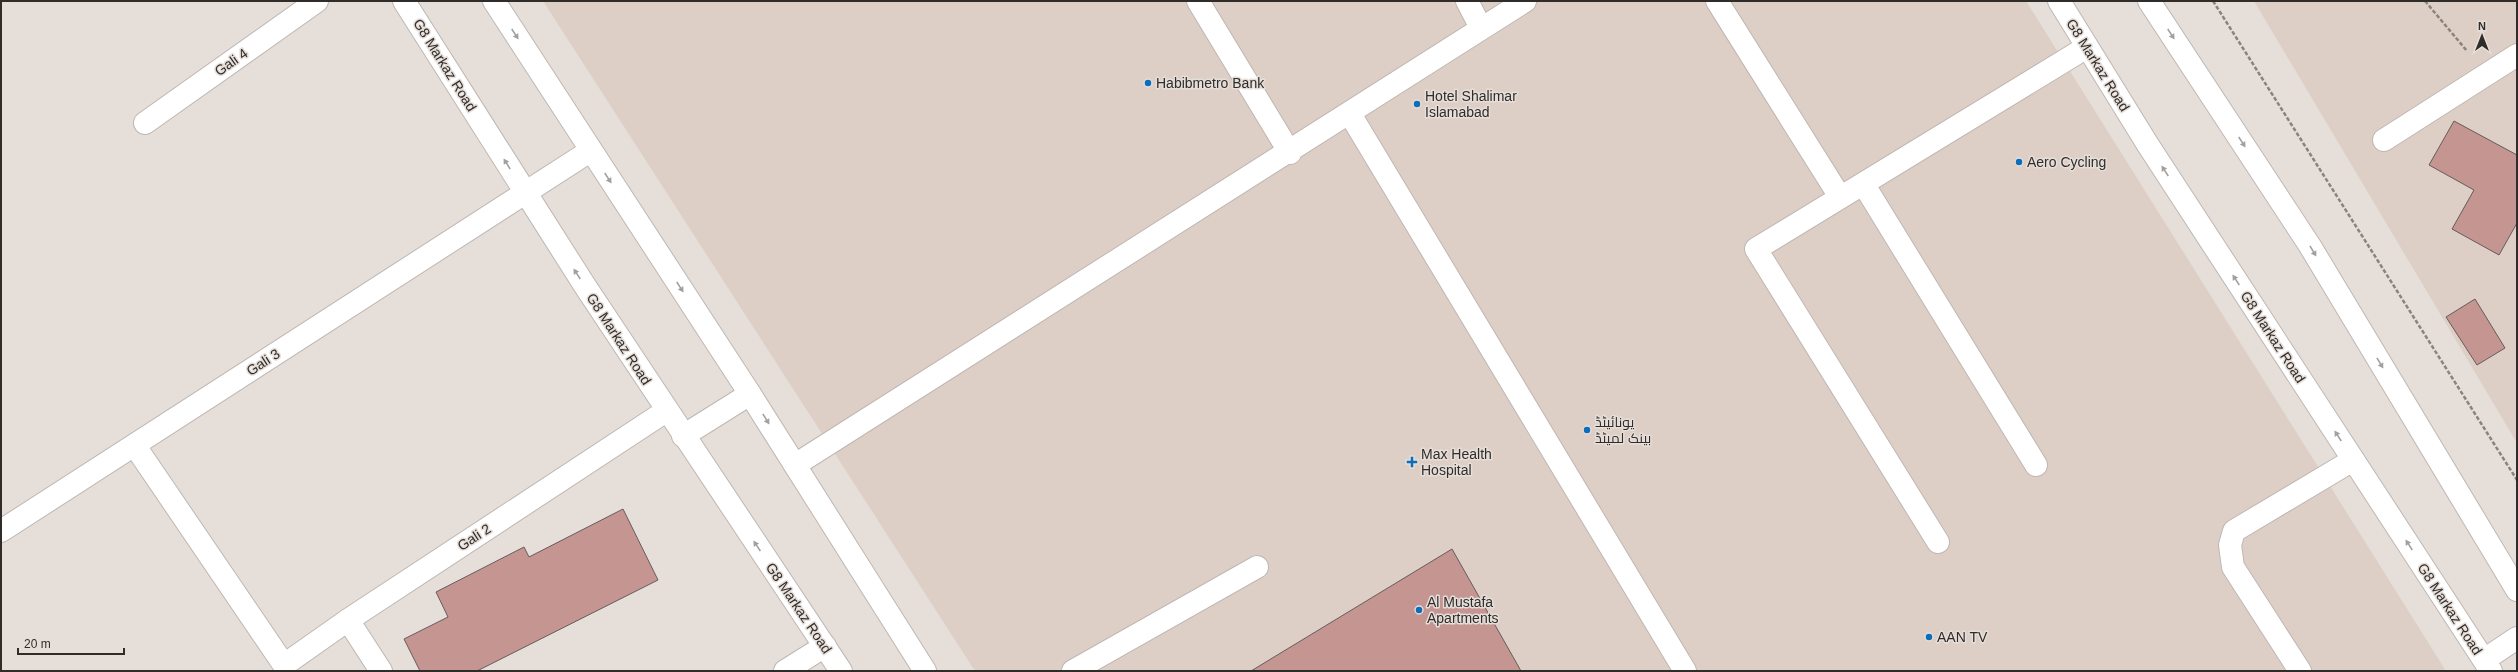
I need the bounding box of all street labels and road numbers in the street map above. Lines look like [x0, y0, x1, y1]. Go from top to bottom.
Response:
street label: G8 Markaz Road [410, 16, 480, 114]
street label: G8 Markaz Road [2063, 16, 2133, 114]
street label: Gali 4 [211, 45, 251, 79]
street label: G8 Markaz Road [2237, 288, 2309, 386]
street label: G8 Markaz Road [583, 290, 655, 388]
street label: Gali 3 [243, 345, 283, 379]
street label: Gali 2 [454, 520, 494, 554]
street label: G8 Markaz Road [763, 560, 835, 656]
street label: G8 Markaz Road [2414, 560, 2486, 658]

